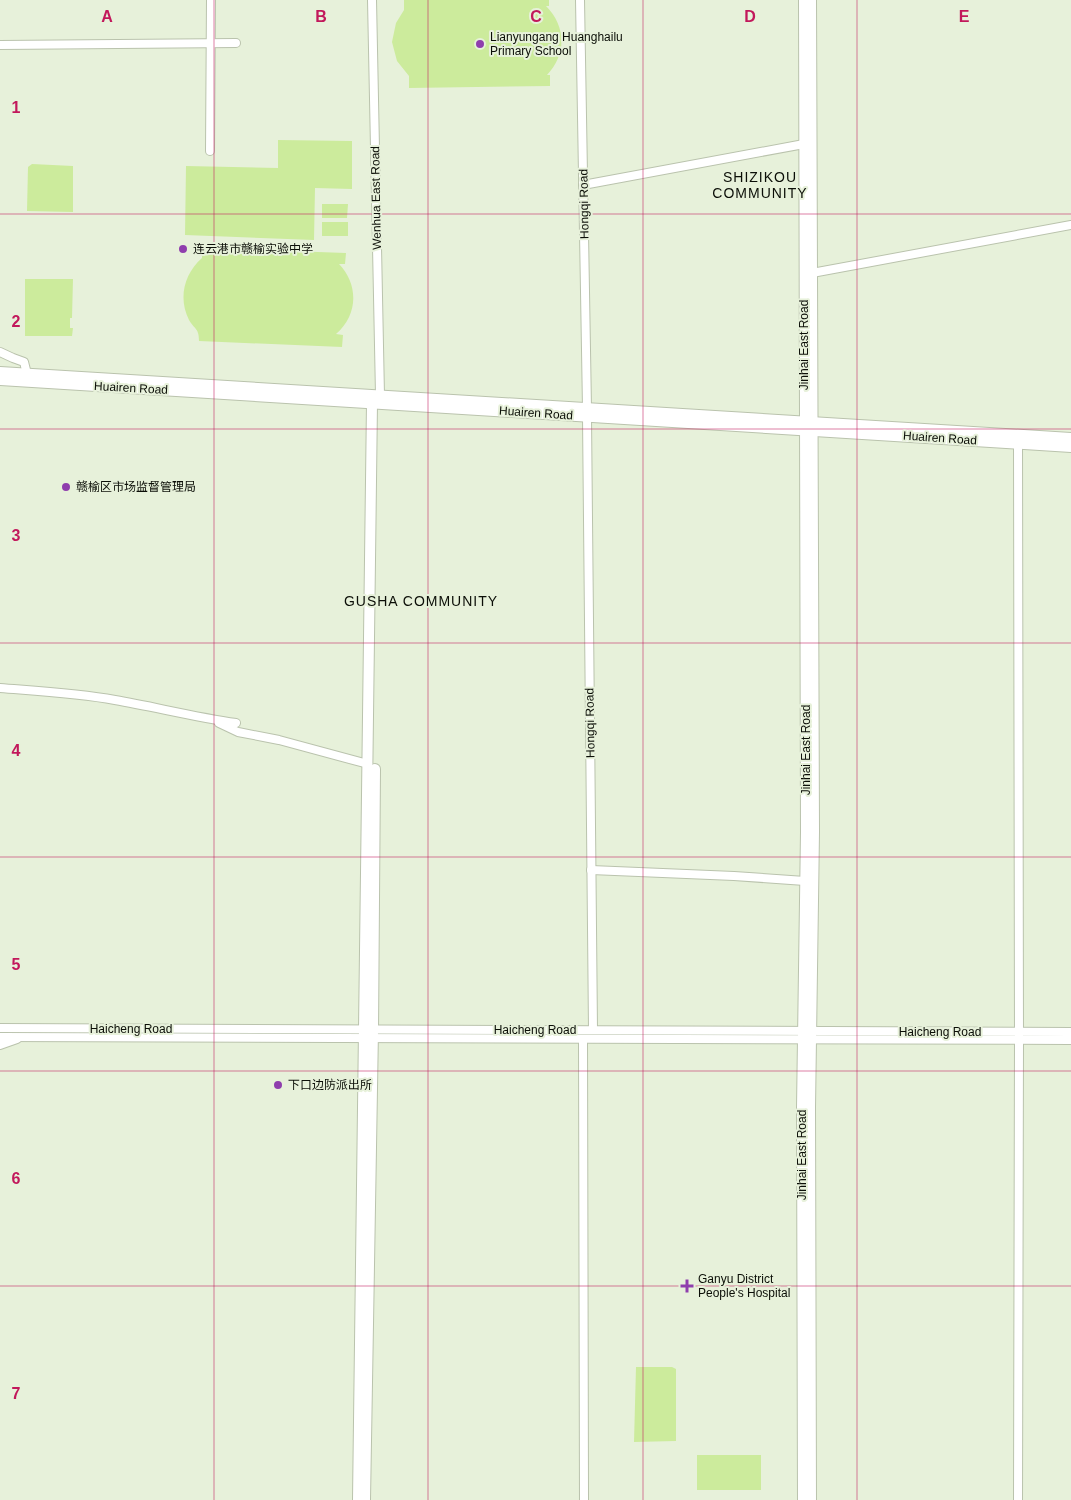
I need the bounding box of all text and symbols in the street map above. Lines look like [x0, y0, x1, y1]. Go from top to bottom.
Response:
text: A [101, 8, 113, 25]
text: B [315, 8, 327, 25]
text: C [530, 8, 542, 25]
text: D [744, 8, 756, 25]
text: E [959, 8, 970, 25]
place label: Lianyungang Huanghailu Primary School [490, 30, 623, 58]
marker: Lianyungang Huanghailu Primary School [474, 38, 486, 50]
text: 1 [12, 99, 21, 116]
street label: Wenhua East Road [368, 146, 384, 250]
street label: Hongqi Road [576, 169, 592, 239]
district label: SHIZIKOU COMMUNITY [712, 169, 808, 201]
place label: 连云港市赣榆实验中学 [193, 242, 313, 256]
marker: 连云港市赣榆实验中学 [177, 243, 189, 255]
street label: Jinhai East Road [797, 300, 811, 390]
text: 2 [12, 313, 21, 330]
street label: Huairen Road [94, 379, 168, 397]
street label: Huairen Road [499, 403, 573, 423]
street label: Huairen Road [903, 428, 977, 448]
place label: 赣榆区市场监督管理局 [76, 480, 196, 494]
marker: 赣榆区市场监督管理局 [60, 481, 72, 493]
text: 3 [12, 527, 21, 544]
district label: GUSHA COMMUNITY [344, 593, 498, 609]
street label: Hongqi Road [582, 688, 598, 758]
street label: Jinhai East Road [799, 705, 813, 795]
text: 4 [12, 742, 21, 759]
text: 5 [12, 956, 21, 973]
street label: Haicheng Road [90, 1022, 172, 1036]
street label: Haicheng Road [494, 1023, 576, 1037]
street label: Haicheng Road [899, 1025, 981, 1039]
place label: 下口边防派出所 [288, 1078, 372, 1092]
marker: 下口边防派出所 [272, 1079, 284, 1091]
street label: Jinhai East Road [795, 1110, 809, 1200]
text: 6 [12, 1170, 21, 1187]
place label: Ganyu District People's Hospital [698, 1272, 790, 1300]
marker: Ganyu District People's Hospital [680, 1279, 694, 1293]
text: 7 [12, 1385, 21, 1402]

